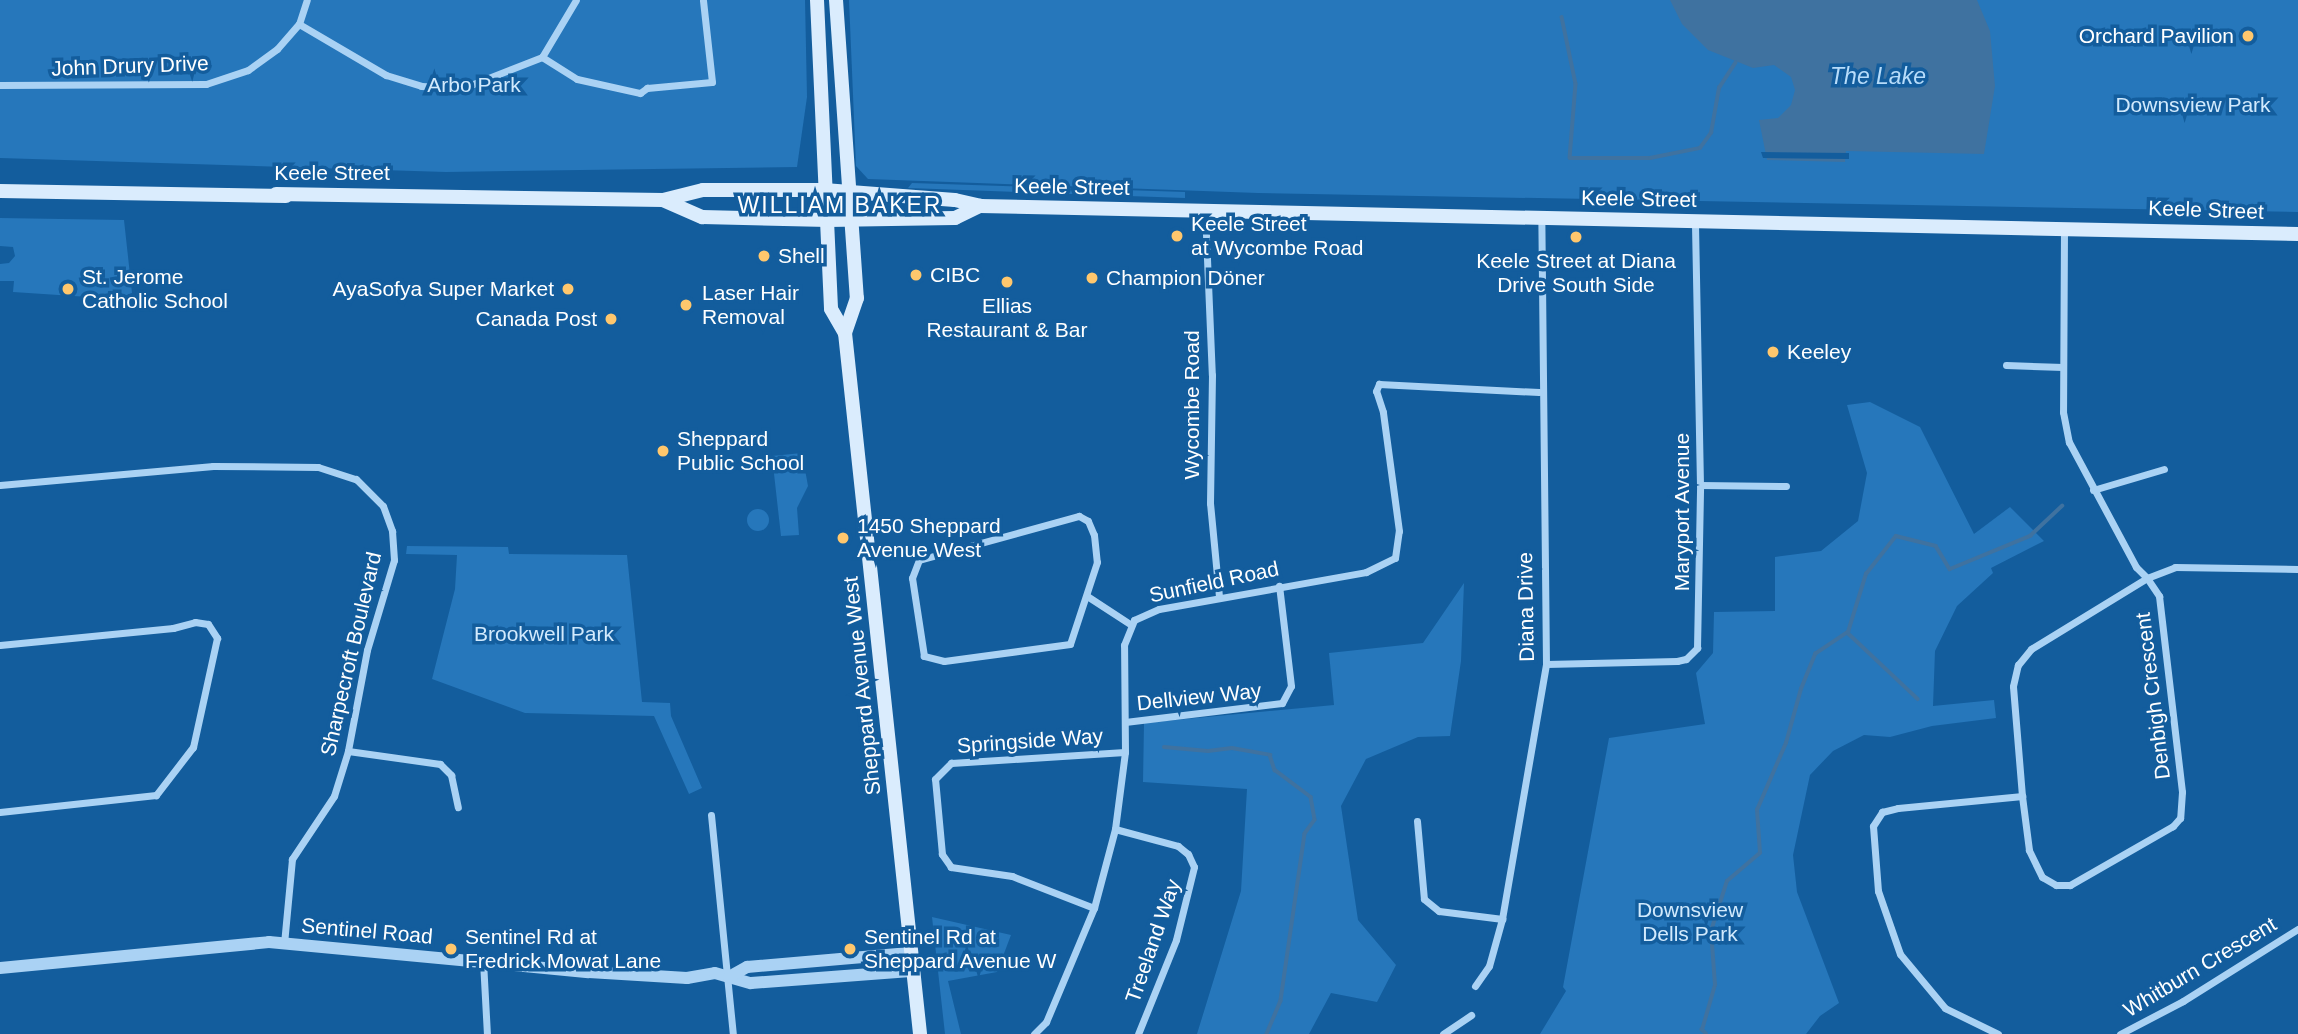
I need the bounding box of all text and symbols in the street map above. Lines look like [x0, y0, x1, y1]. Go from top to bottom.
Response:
place label: Orchard Pavilion [2079, 23, 2234, 49]
marker: Orchard Pavilion [2240, 28, 2256, 44]
street label: John Drury Drive [51, 51, 209, 81]
water label: The Lake [1830, 62, 1926, 90]
park label: Arbo Park [427, 72, 521, 98]
park label: Downsview Park [2115, 92, 2271, 118]
street label: Keele Street [274, 160, 390, 186]
street label: Keele Street [1014, 173, 1130, 201]
street label: Keele Street [1581, 185, 1697, 213]
district label: WILLIAM BAKER [739, 191, 941, 219]
street label: Keele Street [2148, 195, 2264, 225]
place label: Keele Street at Wycombe Road [1191, 211, 1364, 261]
marker: Keele Street at Wycombe Road [1169, 228, 1185, 244]
marker: Keele Street at Diana Drive South Side [1568, 229, 1584, 245]
place label: Shell [778, 243, 825, 269]
marker: Shell [756, 248, 772, 264]
place label: Keele Street at Diana Drive South Side [1476, 248, 1676, 298]
place label: CIBC [930, 262, 980, 288]
place label: St. Jerome Catholic School [82, 264, 228, 314]
place label: Champion Döner [1106, 265, 1265, 291]
marker: CIBC [908, 267, 924, 283]
marker: Champion Döner [1084, 270, 1100, 286]
marker: Ellias Restaurant & Bar [999, 274, 1015, 290]
place label: AyaSofya Super Market [333, 276, 554, 302]
place label: Laser Hair Removal [702, 280, 799, 330]
marker: St. Jerome Catholic School [60, 281, 76, 297]
marker: AyaSofya Super Market [560, 281, 576, 297]
place label: Ellias Restaurant & Bar [926, 293, 1088, 343]
marker: Laser Hair Removal [676, 295, 696, 315]
place label: Canada Post [476, 306, 597, 332]
marker: Canada Post [603, 311, 619, 327]
street label: Wycombe Road [1179, 330, 1205, 480]
place label: Keeley [1787, 339, 1851, 365]
marker: Keeley [1765, 344, 1781, 360]
place label: Sheppard Public School [677, 426, 804, 476]
street label: Maryport Avenue [1669, 432, 1695, 592]
marker: Sheppard Public School [655, 443, 671, 459]
place label: 1450 Sheppard Avenue West [857, 513, 1001, 563]
marker: 1450 Sheppard Avenue West [835, 530, 851, 546]
street label: Sharpecroft Boulevard [315, 549, 387, 759]
street label: Diana Drive [1512, 552, 1540, 662]
street label: Sunfield Road [1147, 556, 1281, 608]
street label: Sheppard Avenue West [838, 575, 886, 797]
street label: Denbigh Crescent [2130, 611, 2176, 781]
park label: Brookwell Park [474, 621, 614, 647]
street label: Dellview Way [1135, 678, 1263, 716]
street label: Springside Way [956, 723, 1104, 759]
street label: Treeland Way [1120, 876, 1186, 1006]
park label: Downsview Dells Park [1637, 897, 1743, 947]
street label: Whitburn Crescent [2119, 911, 2281, 1023]
street label: Sentinel Road [300, 913, 434, 949]
place label: Sentinel Rd at Fredrick Mowat Lane [465, 924, 661, 974]
place label: Sentinel Rd at Sheppard Avenue W [864, 924, 1057, 974]
marker: Sentinel Rd at Fredrick Mowat Lane [443, 941, 459, 957]
marker: Sentinel Rd at Sheppard Avenue W [842, 941, 858, 957]

